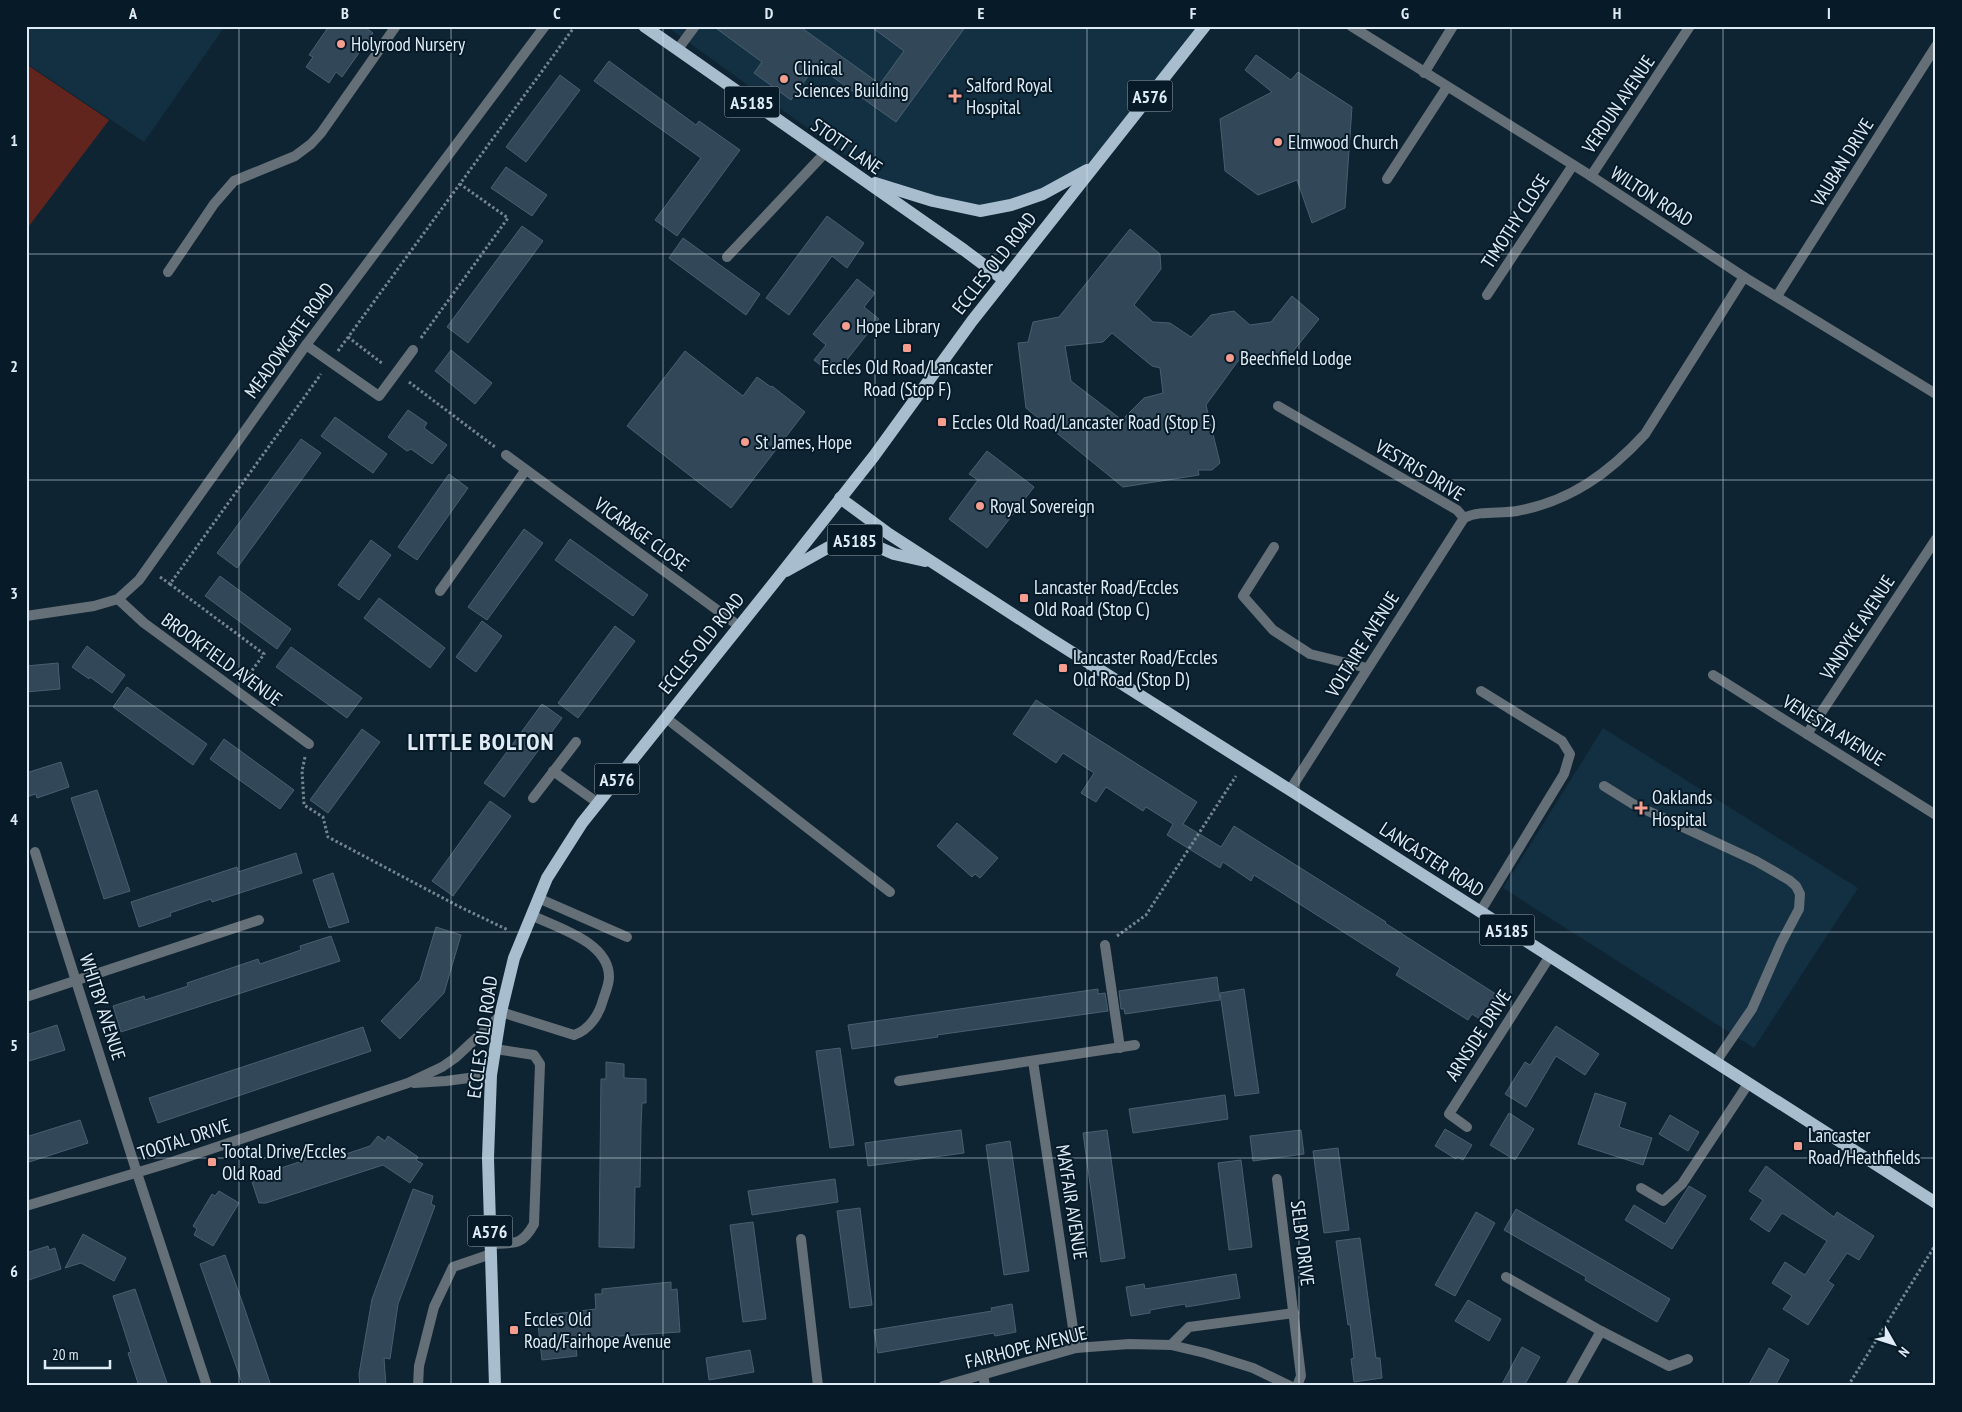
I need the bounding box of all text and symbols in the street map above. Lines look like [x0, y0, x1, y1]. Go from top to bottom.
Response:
text: A [128, 3, 138, 23]
text: B [341, 3, 349, 23]
text: C [553, 3, 561, 23]
text: D [765, 3, 774, 23]
text: E [978, 3, 985, 23]
text: F [1190, 3, 1197, 23]
text: G [1401, 3, 1409, 23]
text: H [1613, 3, 1621, 23]
text: I [1827, 3, 1831, 23]
place label: Holyrood Nursery [351, 32, 466, 56]
marker: Holyrood Nursery [335, 38, 347, 50]
street label: VERDUN AVENUE [1576, 50, 1660, 158]
place label: Clinical Sciences Building [794, 56, 909, 102]
marker: Clinical Sciences Building [778, 73, 790, 85]
place label: Salford Royal Hospital [966, 73, 1053, 119]
road number: A576 [1128, 80, 1172, 112]
road number: A5185 [724, 86, 780, 118]
marker: Salford Royal Hospital [948, 89, 962, 103]
street label: STOTT LANE [807, 113, 887, 179]
street label: VAUBAN DRIVE [1805, 113, 1879, 211]
text: 1 [10, 130, 18, 150]
place label: Elmwood Church [1288, 130, 1398, 154]
marker: Elmwood Church [1272, 136, 1284, 148]
street label: WILTON ROAD [1606, 161, 1698, 231]
street label: TIMOTHY CLOSE [1476, 169, 1554, 273]
street label: ECCLES OLD ROAD [947, 207, 1041, 319]
street label: MEADOWGATE ROAD [239, 277, 339, 403]
place label: Hope Library [856, 314, 941, 338]
marker: Hope Library [840, 320, 852, 332]
marker: Eccles Old Road/Lancaster Road (Stop F) [901, 342, 913, 354]
place label: Beechfield Lodge [1240, 346, 1352, 370]
marker: Beechfield Lodge [1224, 352, 1236, 364]
place label: Eccles Old Road/Lancaster Road (Stop F) [821, 355, 994, 401]
text: 2 [10, 356, 18, 376]
place label: Eccles Old Road/Lancaster Road (Stop E) [952, 410, 1215, 434]
marker: Eccles Old Road/Lancaster Road (Stop E) [936, 416, 948, 428]
place label: St James, Hope [755, 430, 852, 454]
street label: VESTRIS DRIVE [1370, 434, 1469, 506]
marker: St James, Hope [739, 436, 751, 448]
street label: VICARAGE CLOSE [589, 491, 694, 576]
place label: Royal Sovereign [990, 494, 1095, 518]
marker: Royal Sovereign [974, 500, 986, 512]
road number: A5185 [828, 524, 882, 556]
street label: VANDYKE AVENUE [1814, 570, 1900, 685]
place label: Lancaster Road/Eccles Old Road (Stop C) [1034, 575, 1179, 621]
text: 3 [10, 583, 18, 603]
street label: VOLTAIRE AVENUE [1320, 587, 1404, 702]
street label: ECCLES OLD ROAD [653, 588, 749, 698]
marker: Lancaster Road/Eccles Old Road (Stop C) [1018, 592, 1030, 604]
street label: BROOKFIELD AVENUE [157, 607, 287, 711]
place label: Lancaster Road/Eccles Old Road (Stop D) [1073, 645, 1218, 691]
marker: Lancaster Road/Eccles Old Road (Stop D) [1057, 662, 1069, 674]
street label: VENESTA AVENUE [1778, 688, 1890, 771]
district label: LITTLE BOLTON [408, 726, 555, 757]
road number: A576 [594, 764, 640, 794]
place label: Oaklands Hospital [1652, 785, 1712, 831]
marker: Oaklands Hospital [1634, 801, 1648, 815]
text: 4 [10, 809, 18, 829]
street label: LANCASTER ROAD [1375, 816, 1489, 902]
road number: A5185 [1480, 914, 1534, 946]
street label: WHITBY AVENUE [75, 951, 131, 1063]
street label: ECCLES OLD ROAD [462, 974, 502, 1100]
street label: ARNSIDE DRIVE [1440, 985, 1516, 1085]
text: 5 [10, 1035, 18, 1055]
street label: TOOTAL DRIVE [135, 1113, 233, 1165]
place label: Lancaster Road/Heathfields [1808, 1123, 1920, 1169]
place label: Tootal Drive/Eccles Old Road [222, 1139, 346, 1185]
marker: Lancaster Road/Heathfields [1792, 1140, 1804, 1152]
street label: MAYFAIR AVENUE [1051, 1143, 1093, 1261]
marker: Tootal Drive/Eccles Old Road [206, 1156, 218, 1168]
street label: SELBY DRIVE [1286, 1199, 1320, 1287]
road number: A576 [468, 1216, 512, 1246]
text: 6 [10, 1261, 18, 1281]
place label: Eccles Old Road/Fairhope Avenue [524, 1307, 671, 1353]
street label: FAIRHOPE AVENUE [963, 1320, 1089, 1374]
north arrow [1870, 1320, 1920, 1370]
marker: Eccles Old Road/Fairhope Avenue [508, 1324, 520, 1336]
scale bar [45, 1337, 110, 1369]
text: N [1895, 1344, 1913, 1361]
text: 20 m [52, 1345, 78, 1364]

